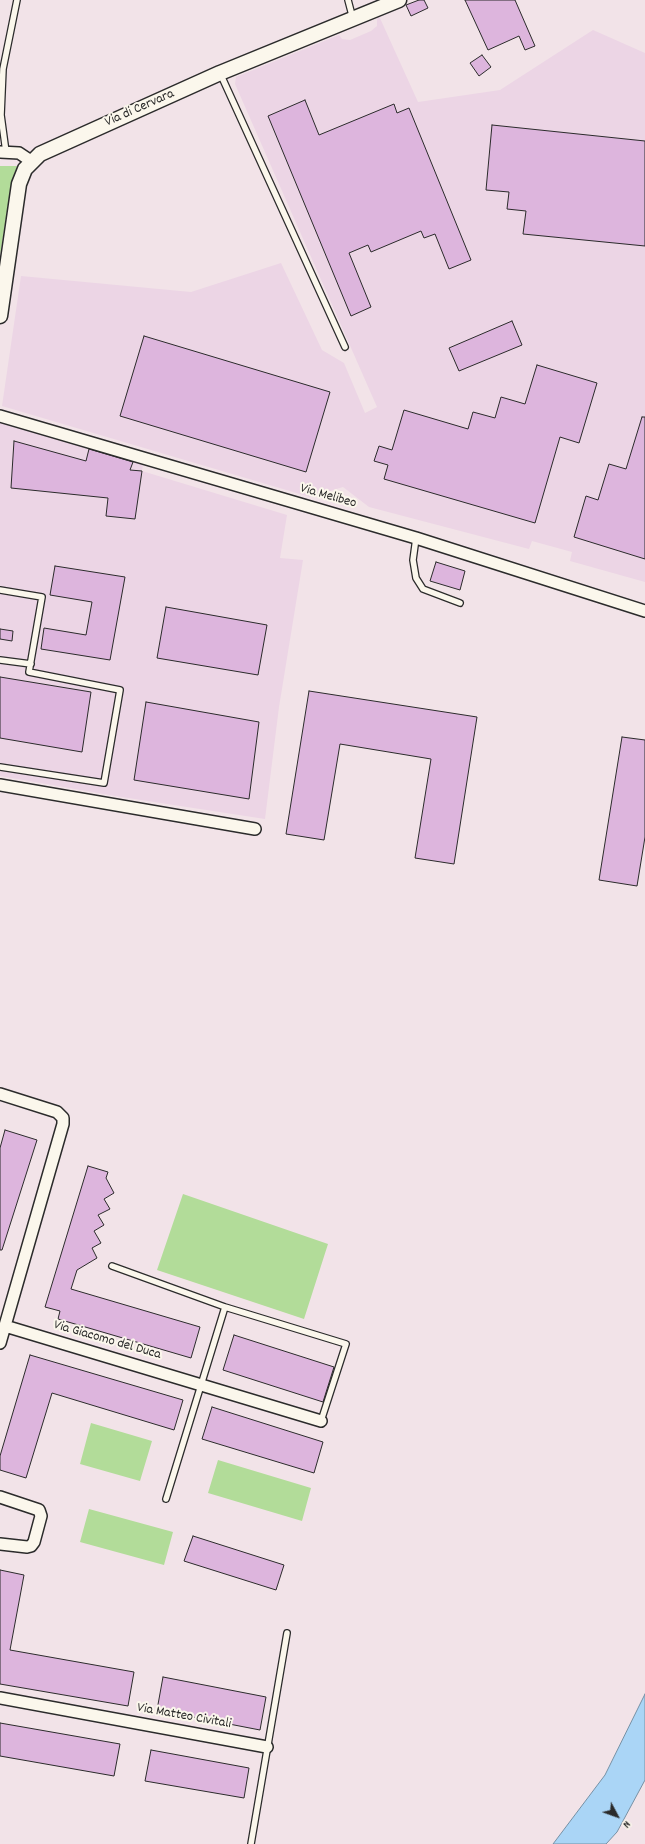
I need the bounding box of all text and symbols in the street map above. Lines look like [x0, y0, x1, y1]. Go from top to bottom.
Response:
street label: Via di Cervara [103, 86, 177, 132]
street label: Via Melibeo [298, 481, 358, 513]
street label: Via Giacomo del Duca [51, 1318, 163, 1364]
street label: Via Matteo Civitali [136, 1700, 232, 1734]
north arrow [597, 1796, 637, 1836]
text: N [618, 1817, 634, 1831]

